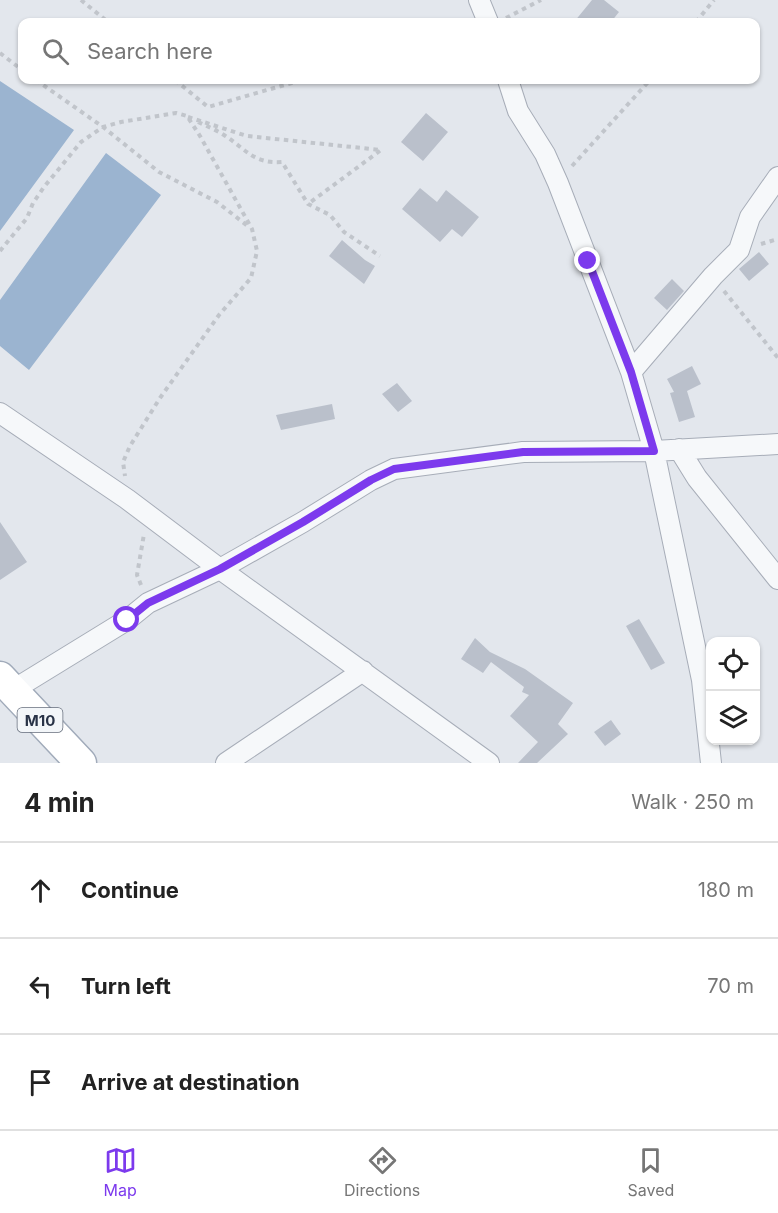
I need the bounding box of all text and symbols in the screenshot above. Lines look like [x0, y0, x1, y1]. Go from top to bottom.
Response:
search box [18, 18, 760, 84]
icon: search [39, 35, 72, 68]
text: Search here [87, 38, 213, 64]
route end [574, 247, 600, 273]
route start [113, 606, 139, 632]
map controls [706, 637, 760, 745]
button: locate [706, 637, 760, 691]
button: layers [706, 691, 760, 745]
road number: M10 [18, 708, 63, 732]
text: 4 min [24, 787, 95, 818]
text: Walk · 250 m [631, 790, 754, 814]
icon: ahead [24, 874, 57, 907]
text: Continue [81, 877, 179, 903]
text: 180 m [698, 878, 754, 902]
icon: left [24, 970, 57, 1003]
text: Turn left [81, 973, 171, 999]
text: 70 m [707, 974, 754, 998]
icon: arrive [24, 1066, 57, 1099]
text: Arrive at destination [81, 1069, 300, 1095]
tab: Map [104, 1144, 137, 1200]
tab: Directions [344, 1144, 420, 1200]
tab: Saved [628, 1144, 674, 1200]

